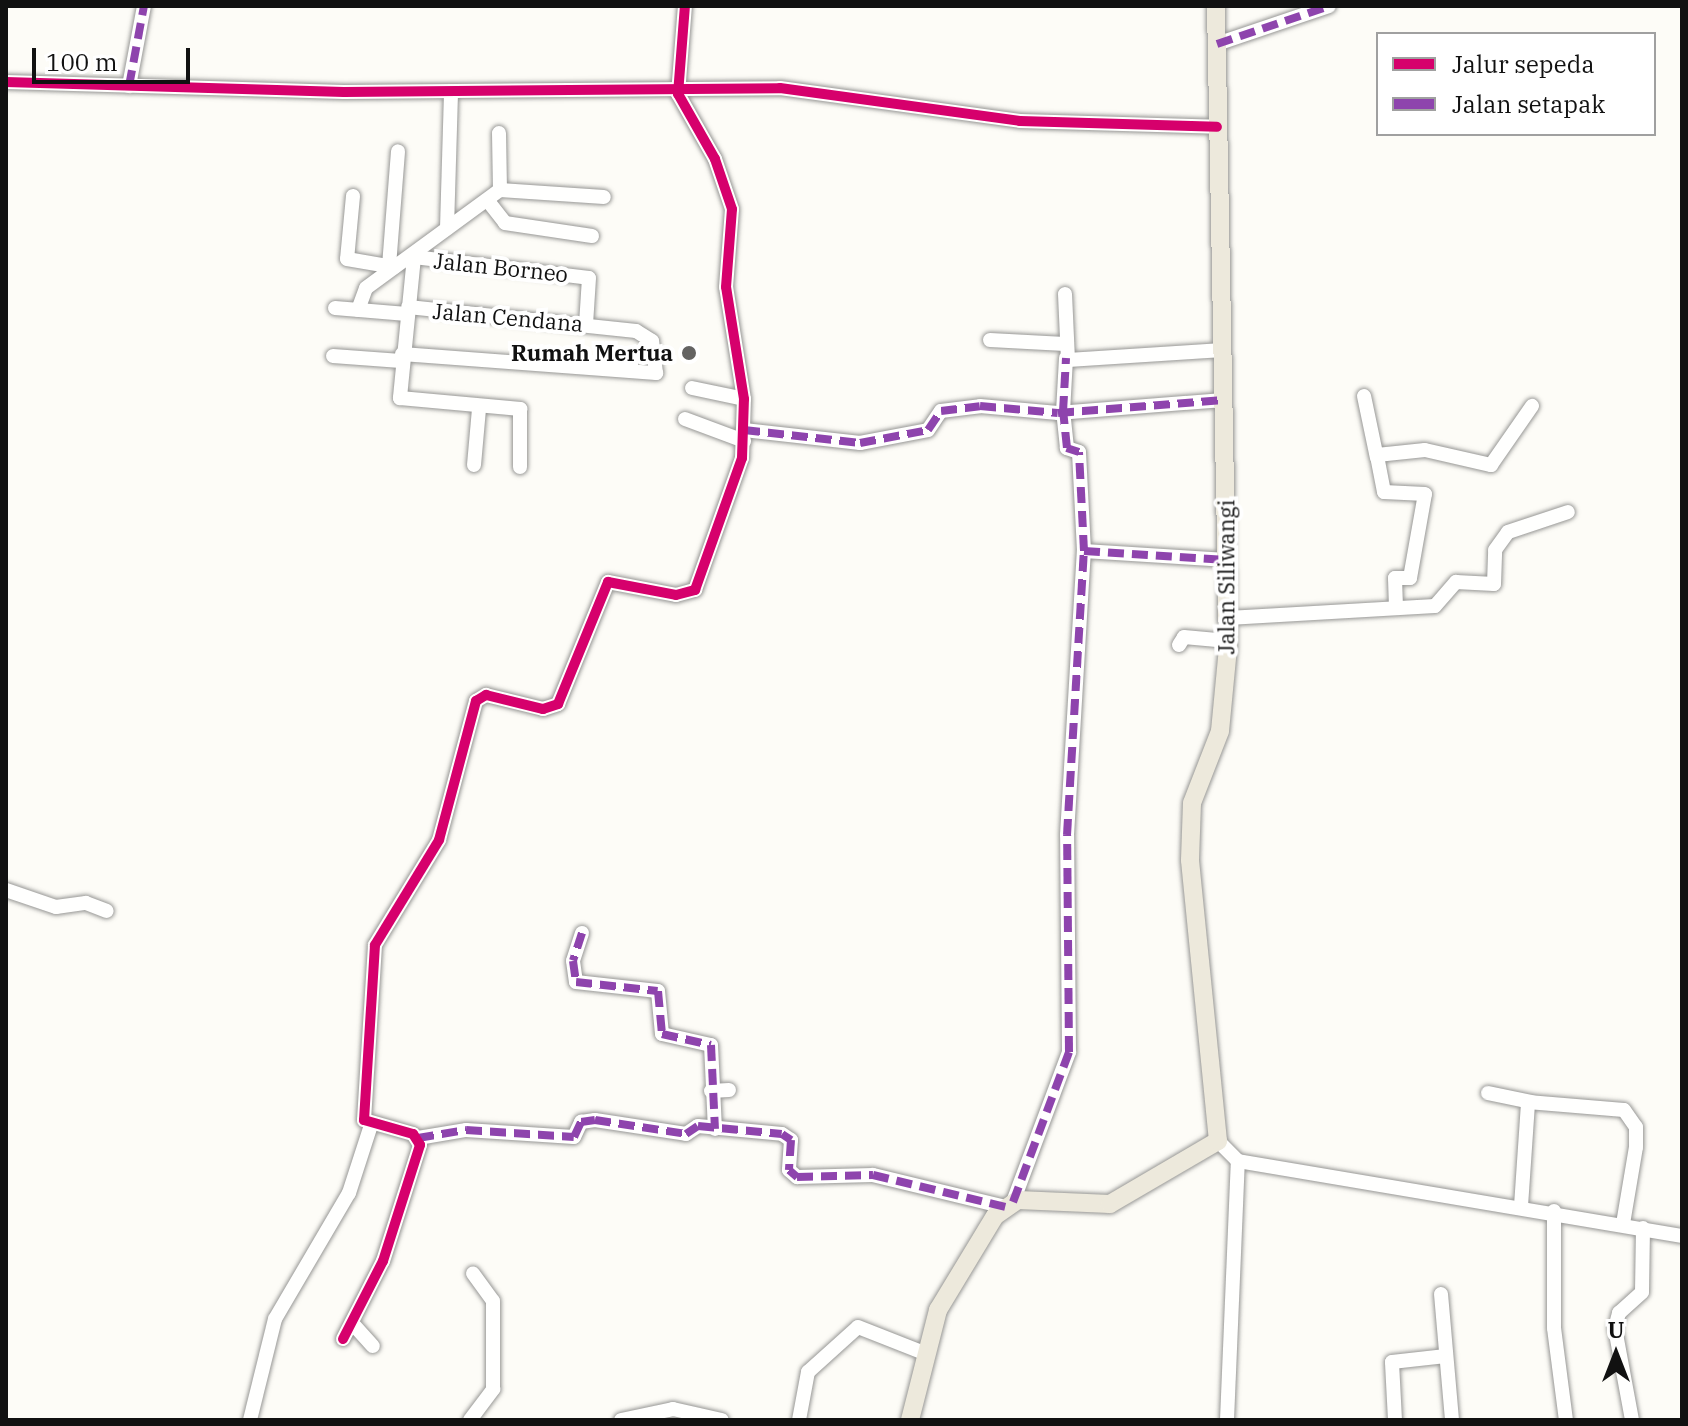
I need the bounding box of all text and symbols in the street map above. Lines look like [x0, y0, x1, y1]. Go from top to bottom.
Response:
scale bar [36, 32, 194, 82]
legend [1376, 32, 1656, 136]
text: 100 m [46, 46, 118, 78]
text: Jalur sepeda [1452, 48, 1595, 80]
text: Jalan setapak [1452, 88, 1605, 120]
street label: Jalan Borneo [433, 247, 569, 287]
street label: Jalan Cendana [432, 297, 584, 337]
place label: Rumah Mertua [511, 340, 673, 366]
marker: Rumah Mertua [680, 344, 698, 362]
street label: Jalan Siliwangi [1213, 499, 1239, 655]
north arrow [1576, 1314, 1656, 1394]
text: U [1608, 1315, 1624, 1344]

